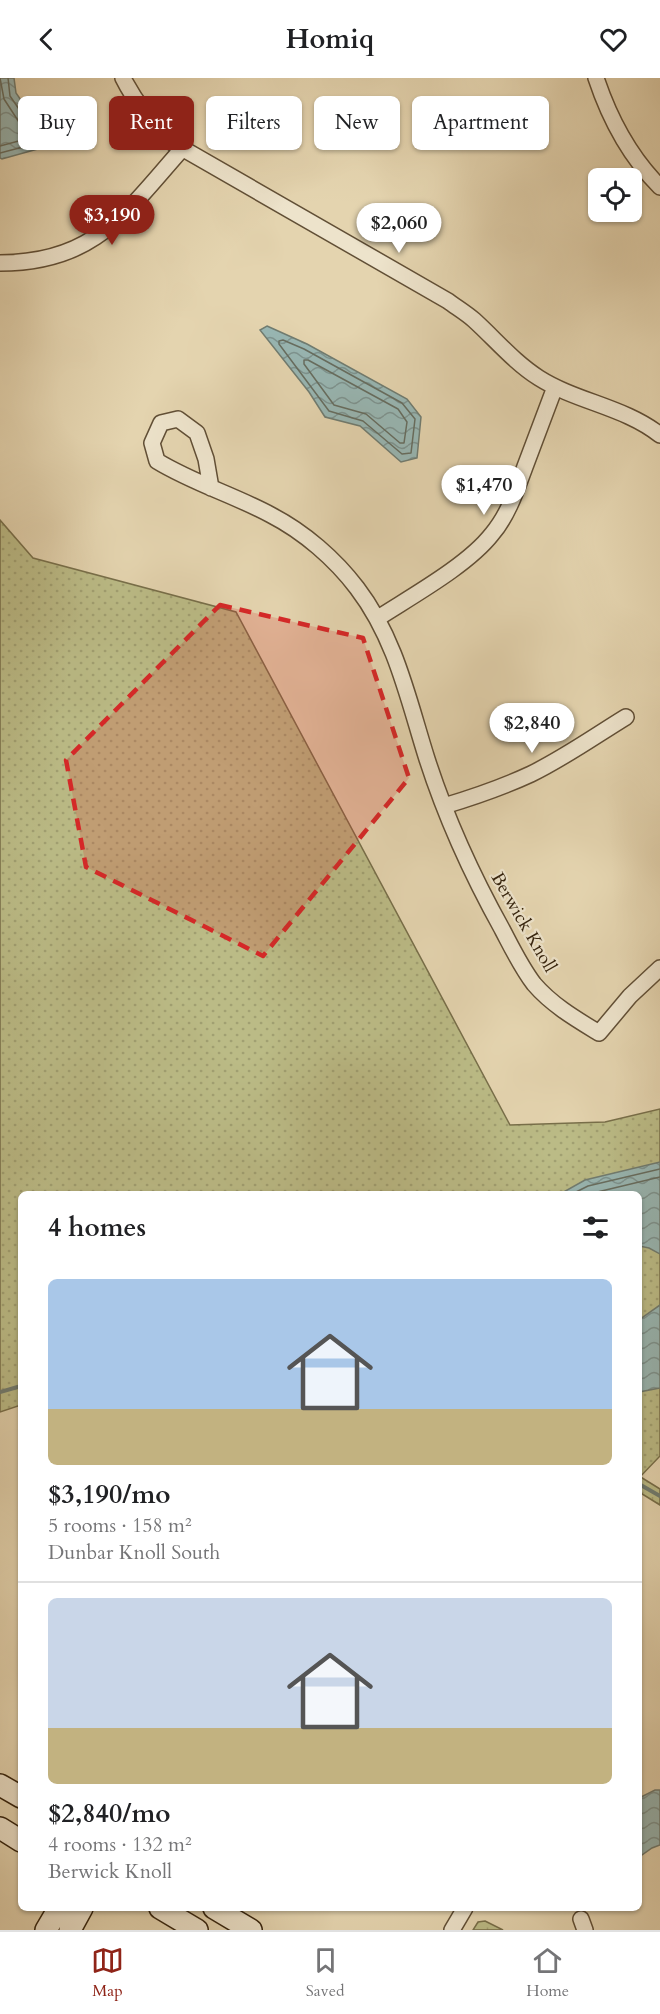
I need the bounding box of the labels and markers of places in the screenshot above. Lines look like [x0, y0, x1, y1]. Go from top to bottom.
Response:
pin: $3,190 [63, 195, 161, 246]
pin: $2,060 [350, 203, 448, 254]
pin: $1,470 [435, 465, 533, 516]
pin: $2,840 [483, 703, 581, 754]

